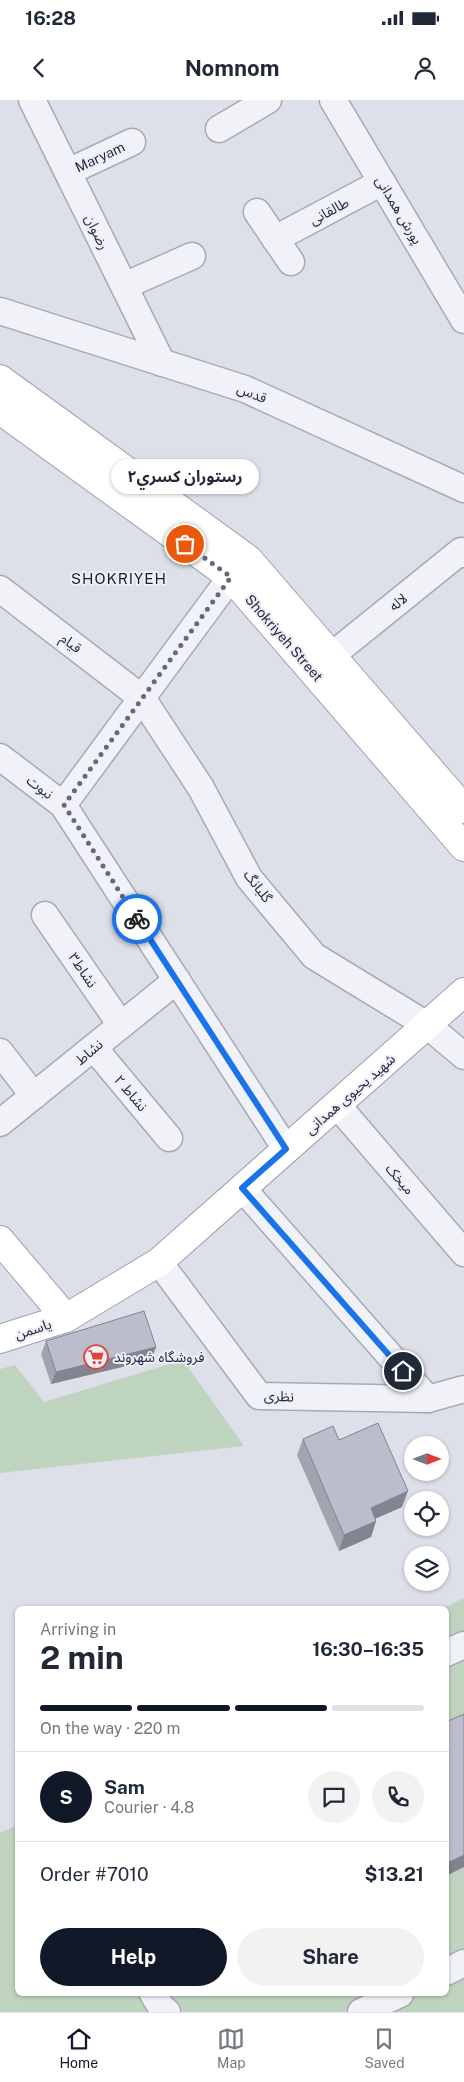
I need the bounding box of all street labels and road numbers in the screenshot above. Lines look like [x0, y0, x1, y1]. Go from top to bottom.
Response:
street label: Maryam [73, 139, 127, 175]
street label: پورش همدانی [371, 173, 426, 248]
street label: طالقانی [307, 194, 352, 229]
street label: رضوان [81, 212, 112, 253]
street label: قدس [234, 380, 269, 407]
street label: لاله [386, 590, 410, 614]
street label: Shokriyeh Street [242, 591, 326, 685]
street label: قیام [55, 630, 85, 659]
street label: نبوت [23, 772, 57, 803]
street label: گلبانگ [241, 867, 275, 906]
street label: نشاط۳ [66, 949, 101, 991]
street label: نشاط [72, 1036, 106, 1068]
street label: شهید یحیوی همدانی [302, 1051, 399, 1138]
street label: نشاط ۲ [111, 1072, 151, 1114]
street label: میخک [382, 1160, 418, 1198]
street label: یاسمن [13, 1316, 54, 1343]
street label: نظری [264, 1387, 295, 1406]

